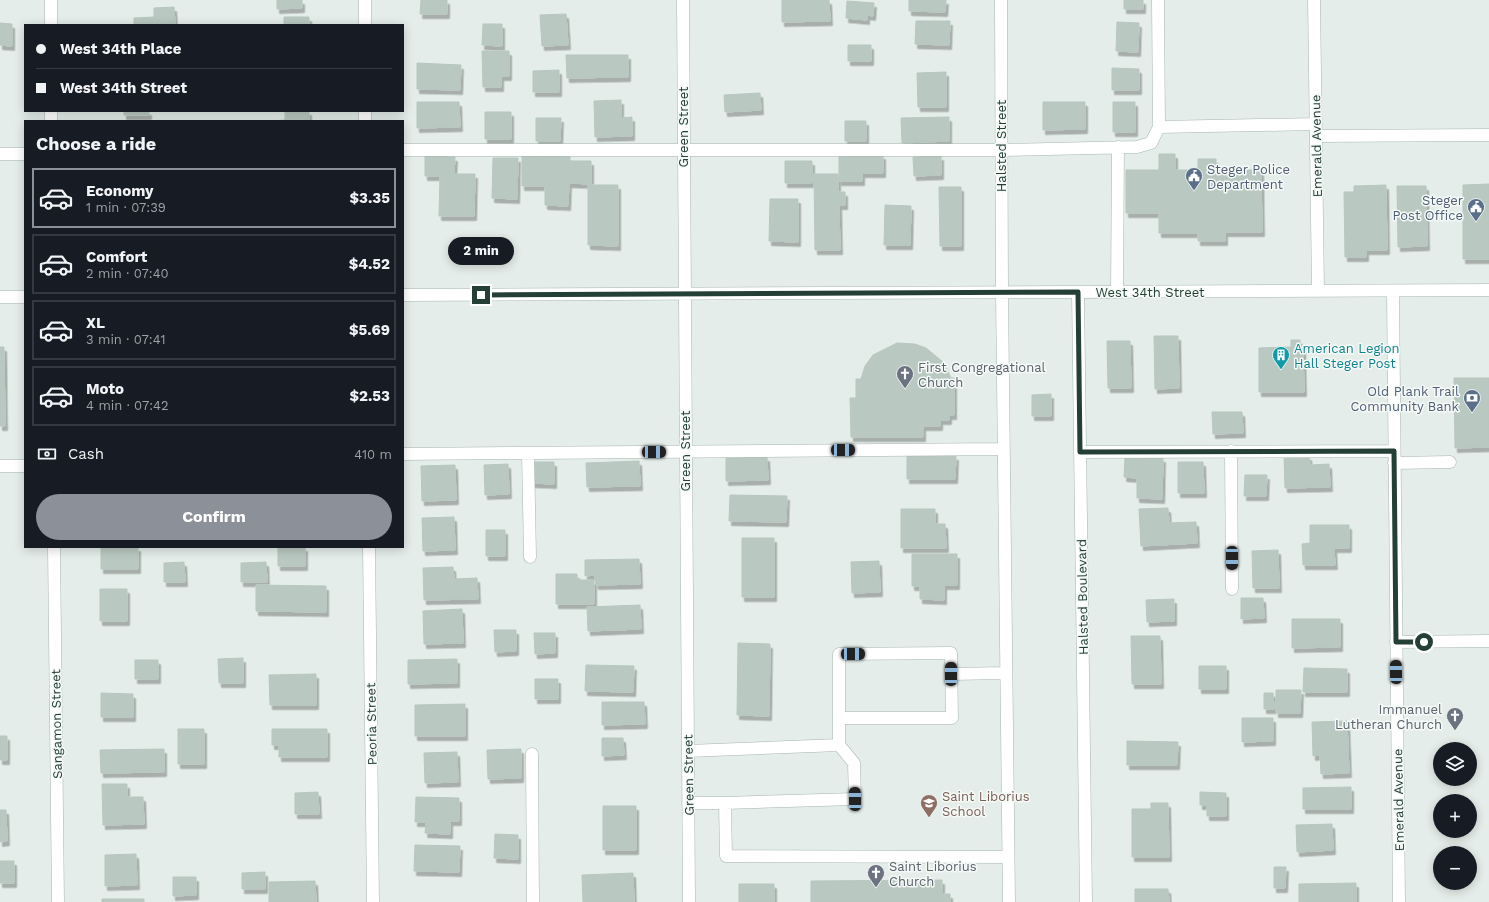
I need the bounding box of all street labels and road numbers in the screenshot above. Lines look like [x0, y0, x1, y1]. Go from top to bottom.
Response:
street label: Green Street [676, 86, 691, 168]
street label: Emerald Avenue [1308, 95, 1325, 197]
street label: Halsted Street [994, 99, 1009, 192]
street label: West 34th Street [1096, 285, 1205, 300]
street label: Green Street [678, 410, 693, 492]
street label: Halsted Boulevard [1074, 539, 1091, 655]
street label: Sangamon Street [48, 668, 65, 779]
street label: Peoria Street [363, 682, 380, 765]
street label: Green Street [680, 734, 697, 816]
street label: Emerald Avenue [1390, 749, 1407, 851]

